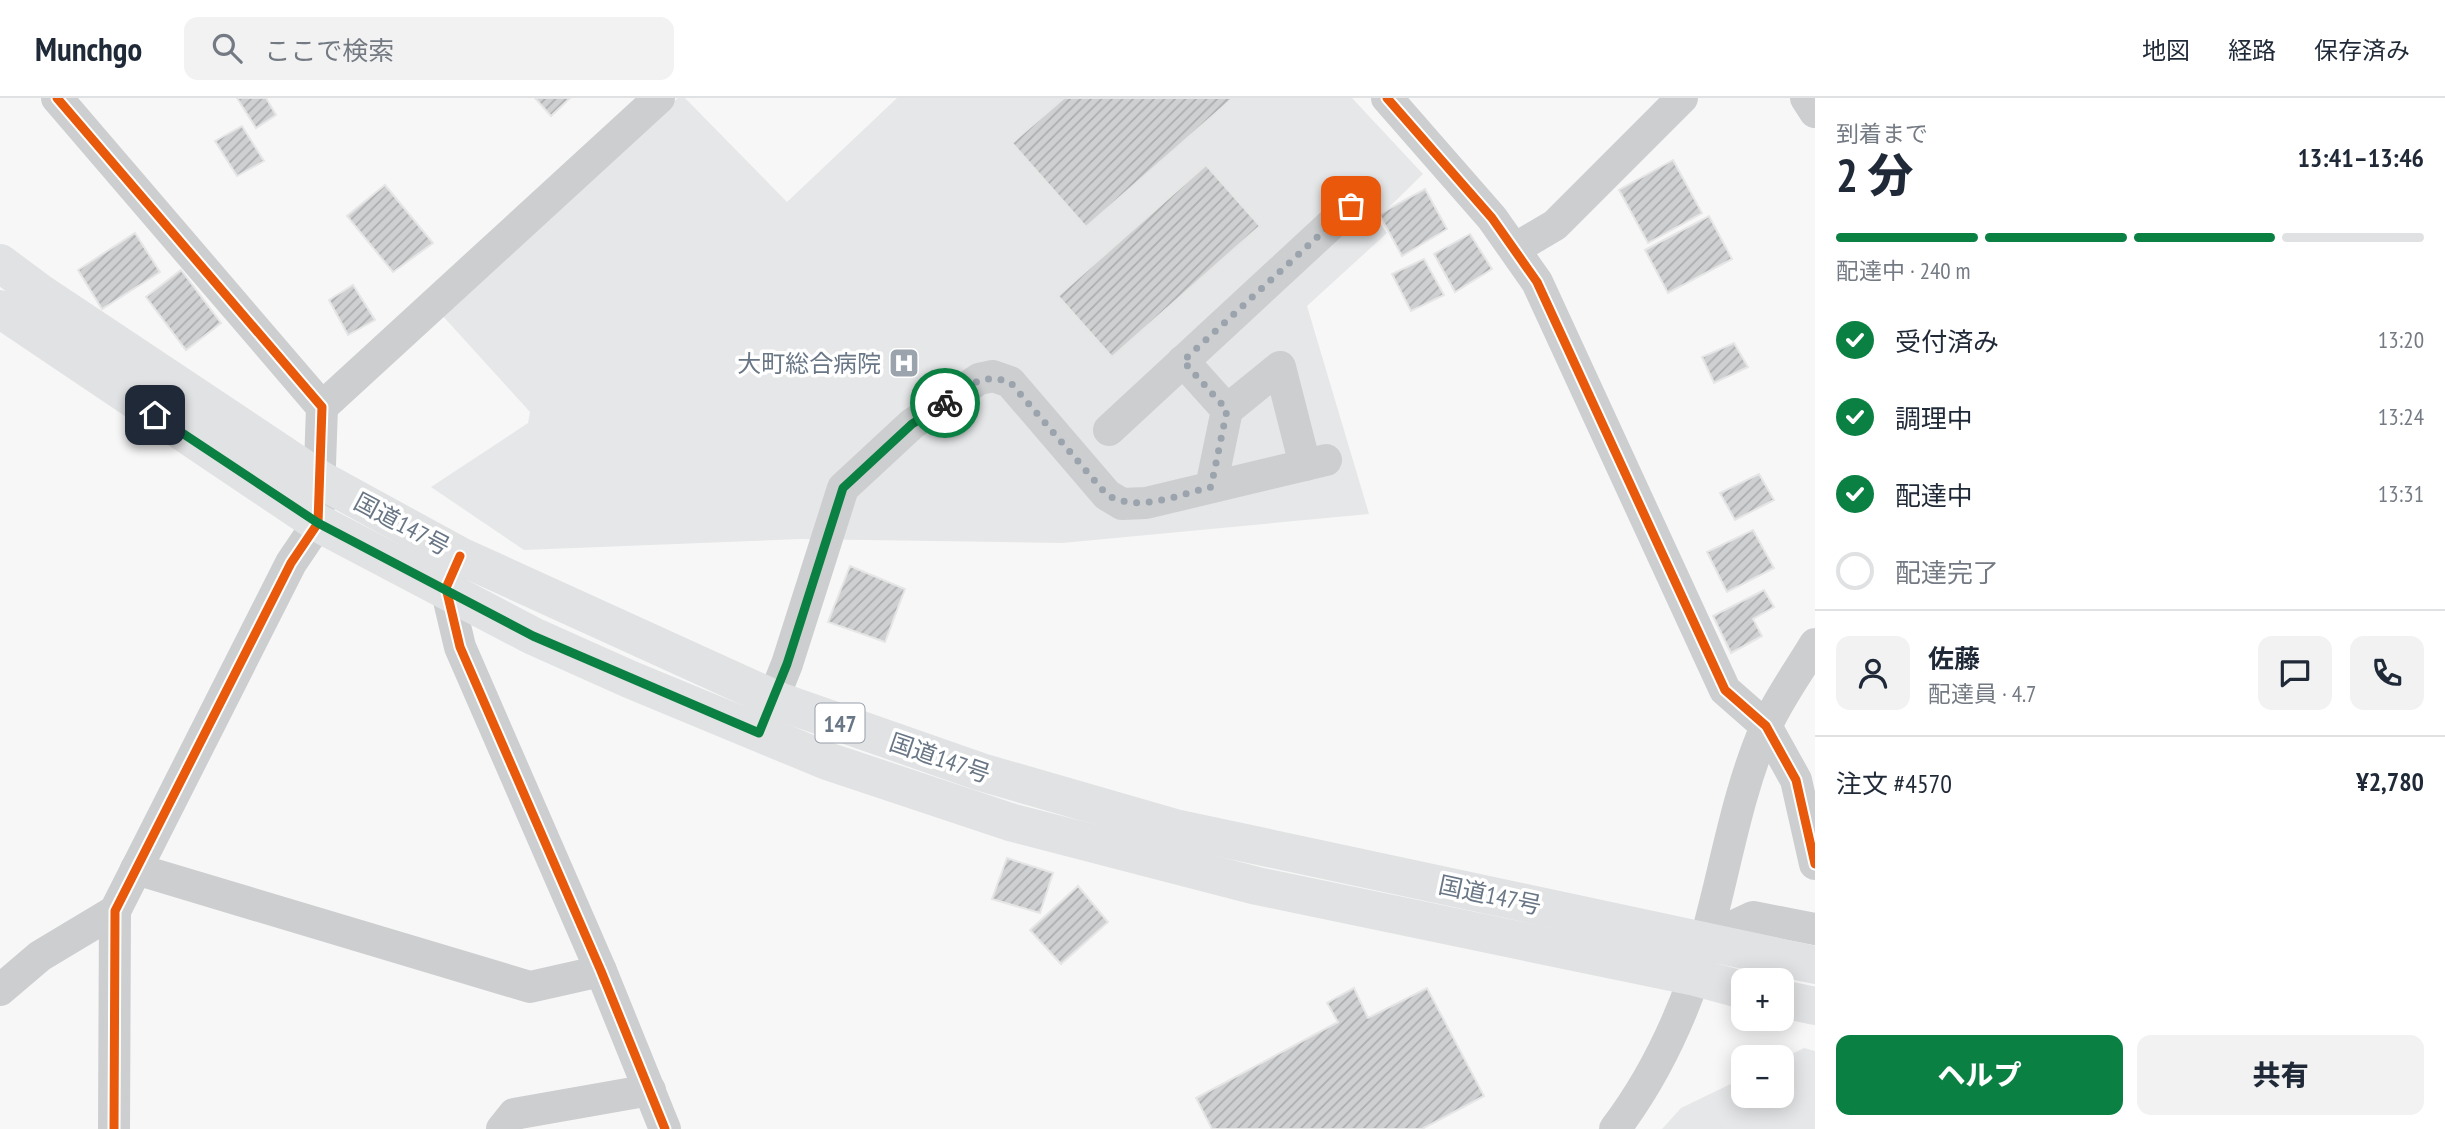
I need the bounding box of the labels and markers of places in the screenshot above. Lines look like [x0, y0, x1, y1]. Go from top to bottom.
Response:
pin [1321, 176, 1381, 236]
hospital icon: 大町総合病院 [887, 346, 921, 380]
place label: 大町総合病院 [737, 348, 881, 379]
pin [125, 385, 185, 445]

